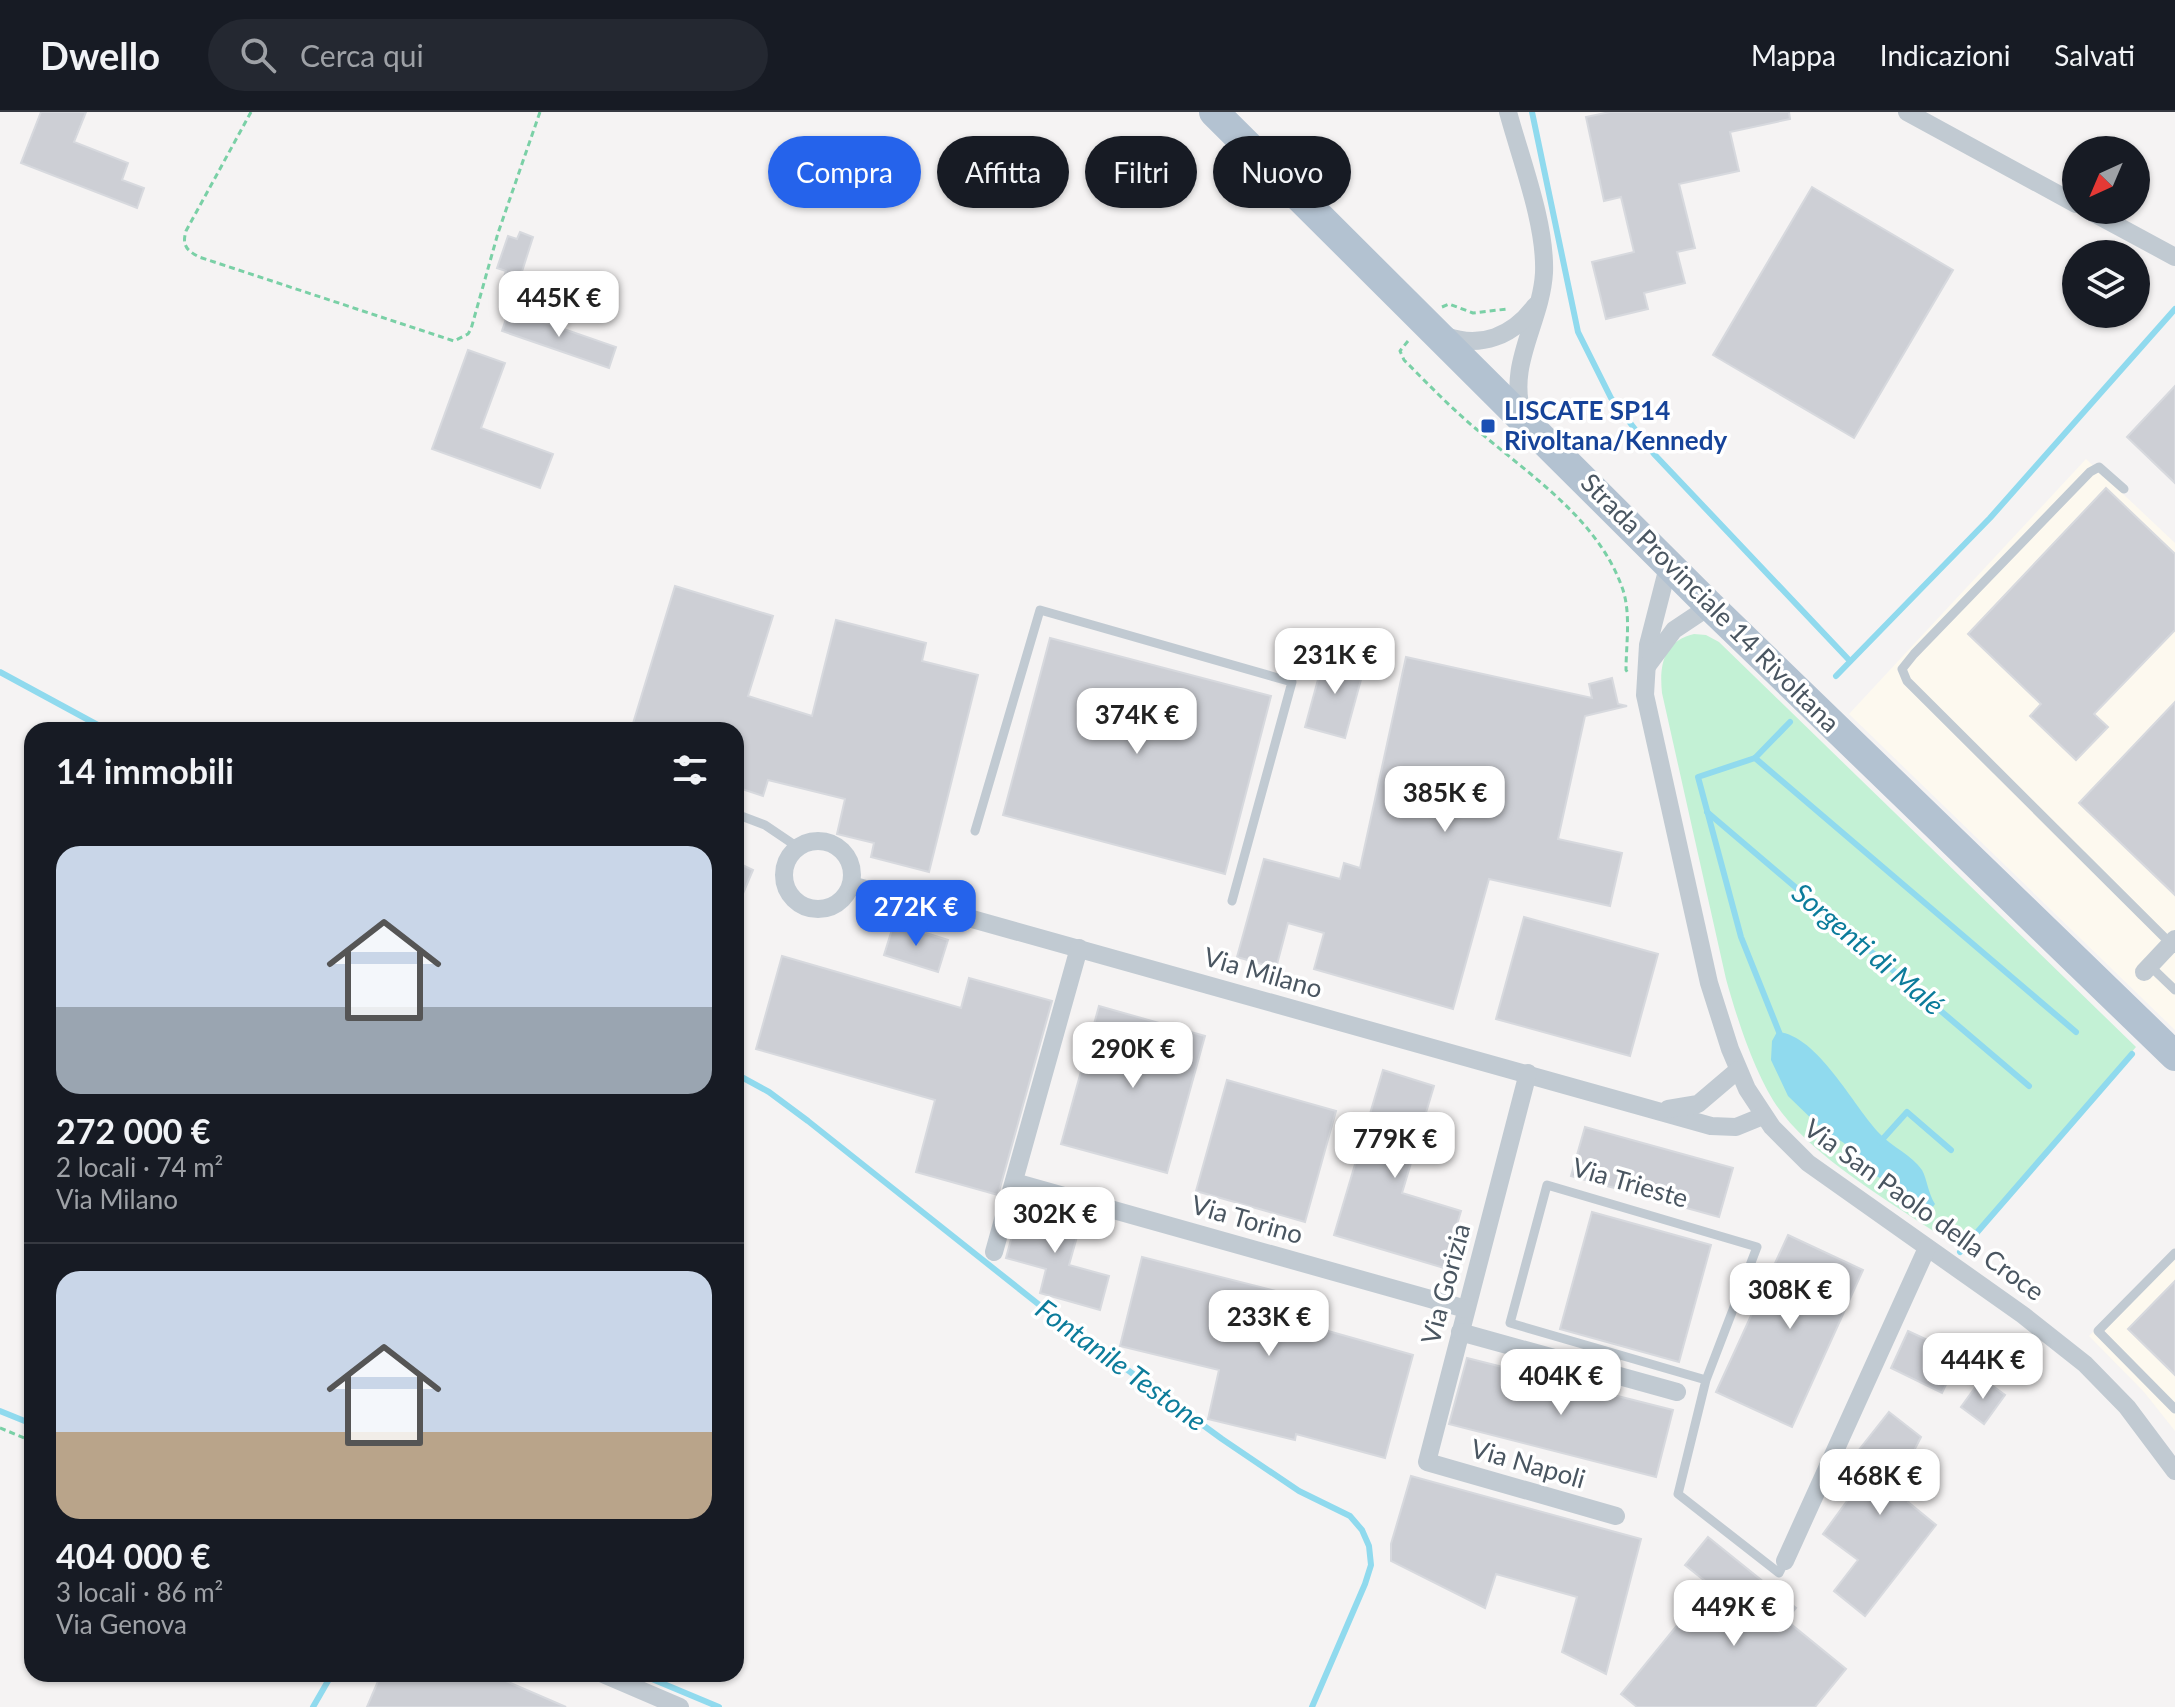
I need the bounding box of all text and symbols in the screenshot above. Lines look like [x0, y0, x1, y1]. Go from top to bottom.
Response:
search box [208, 19, 768, 91]
text: Dwello [40, 32, 160, 78]
icon: search [236, 33, 280, 77]
text: Cerca qui [300, 37, 424, 73]
text: Mappa [1751, 38, 1836, 72]
text: Indicazioni [1880, 38, 2010, 72]
text: Salvati [2054, 38, 2135, 72]
chip: Compra [768, 136, 921, 208]
chip: Affitta [937, 136, 1069, 208]
chip: Filtri [1085, 136, 1197, 208]
chip: Nuovo [1213, 136, 1351, 208]
north arrow [2062, 136, 2150, 224]
map controls [2062, 136, 2150, 328]
button: layers [2062, 240, 2150, 328]
pin: 445K € [494, 271, 624, 339]
text: 445K € [517, 281, 601, 313]
place label: LISCATE SP14 Rivoltana/Kennedy [1504, 394, 1727, 456]
marker: LISCATE SP14 Rivoltana/Kennedy [1479, 417, 1497, 435]
street label: Strada Provinciale 14 Rivoltana [1575, 466, 1847, 738]
pin: 231K € [1270, 628, 1400, 696]
text: 231K € [1293, 638, 1377, 670]
pin: 374K € [1072, 688, 1202, 756]
text: 374K € [1095, 698, 1179, 730]
icon: filters [668, 748, 712, 792]
text: 14 immobili [56, 750, 234, 791]
pin: 385K € [1380, 766, 1510, 834]
text: 385K € [1403, 776, 1487, 808]
water label: Sorgenti di Malé [1786, 875, 1951, 1022]
pin: 272K € [851, 880, 981, 948]
text: 272K € [874, 890, 958, 922]
icon: home [312, 898, 456, 1042]
street label: Via Milano [1200, 940, 1326, 1004]
pin: 290K € [1068, 1022, 1198, 1090]
text: 290K € [1091, 1032, 1175, 1064]
text: 272 000 € [56, 1110, 211, 1151]
street label: Via San Paolo della Croce [1798, 1111, 2051, 1307]
pin: 779K € [1330, 1112, 1460, 1180]
text: 779K € [1353, 1122, 1437, 1154]
street label: Via Trieste [1569, 1150, 1692, 1214]
text: 2 locali · 74 m² [56, 1151, 223, 1183]
text: Via Milano [56, 1183, 178, 1215]
pin: 302K € [990, 1187, 1120, 1255]
street label: Via Torino [1188, 1188, 1307, 1250]
text: 302K € [1013, 1197, 1097, 1229]
street label: Via Gorizia [1414, 1220, 1476, 1348]
pin: 308K € [1725, 1263, 1855, 1331]
text: 308K € [1748, 1273, 1832, 1305]
pin: 233K € [1204, 1290, 1334, 1358]
water label: Fontanile Testone [1030, 1291, 1214, 1438]
text: 233K € [1227, 1300, 1311, 1332]
icon: home [312, 1323, 456, 1467]
pin: 444K € [1918, 1333, 2048, 1401]
text: 444K € [1941, 1343, 2025, 1375]
pin: 404K € [1496, 1349, 1626, 1417]
text: 404K € [1519, 1359, 1603, 1391]
street label: Via Napoli [1467, 1431, 1589, 1495]
pin: 468K € [1815, 1449, 1945, 1517]
text: 468K € [1838, 1459, 1922, 1491]
text: 404 000 € [56, 1535, 211, 1576]
text: 3 locali · 86 m² [56, 1576, 223, 1608]
pin: 449K € [1669, 1580, 1799, 1648]
text: 449K € [1692, 1590, 1776, 1622]
text: Via Genova [56, 1608, 187, 1640]

